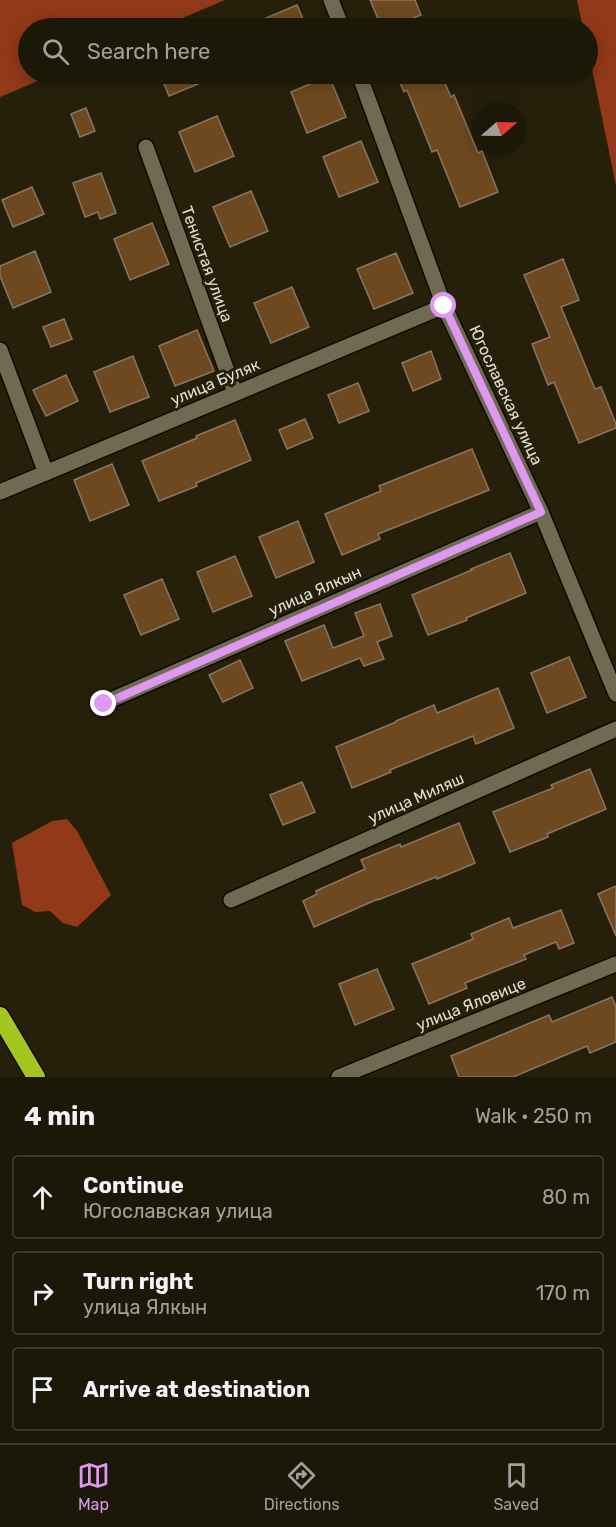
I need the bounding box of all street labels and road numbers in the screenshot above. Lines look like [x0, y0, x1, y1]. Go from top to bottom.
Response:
street label: Тенистая улица [177, 203, 237, 325]
street label: Югославская улица [465, 322, 547, 468]
street label: улица Буляк [168, 355, 263, 409]
street label: улица Ялкын [266, 562, 364, 620]
street label: улица Миляш [365, 768, 467, 828]
street label: улица Яловице [413, 973, 529, 1035]

